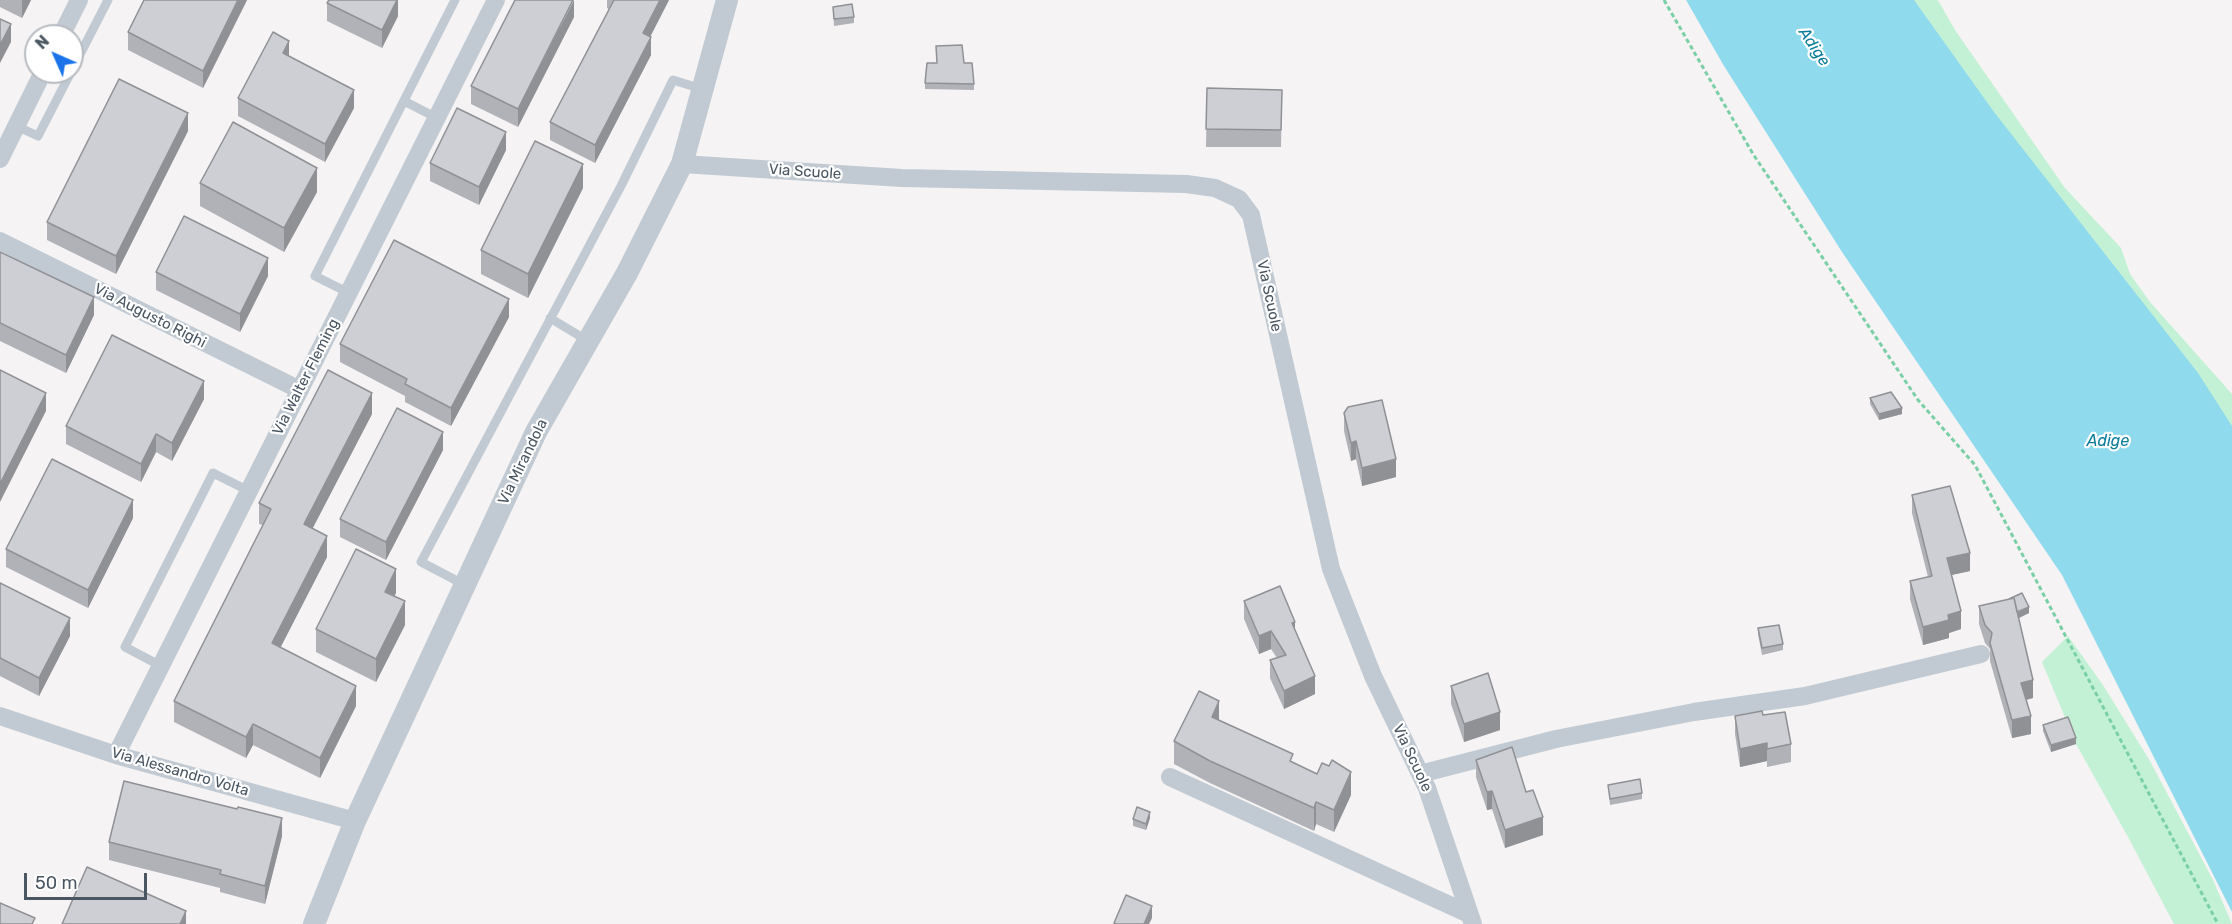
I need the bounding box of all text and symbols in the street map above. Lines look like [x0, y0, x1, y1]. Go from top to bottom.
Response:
north arrow [24, 24, 84, 84]
water label: Adige [1794, 24, 1834, 70]
text: N [32, 32, 53, 53]
street label: Via Scuole [768, 160, 842, 184]
street label: Via Scuole [1253, 259, 1285, 333]
street label: Via Augusto Righi [91, 280, 209, 352]
street label: Via Walter Fleming [269, 316, 343, 438]
street label: Via Mirandola [494, 416, 552, 508]
water label: Adige [2087, 431, 2129, 451]
street label: Via Scuole [1388, 721, 1436, 795]
street label: Via Alessandro Volta [109, 744, 251, 800]
scale bar [27, 861, 150, 899]
text: 50 m [35, 872, 78, 894]

